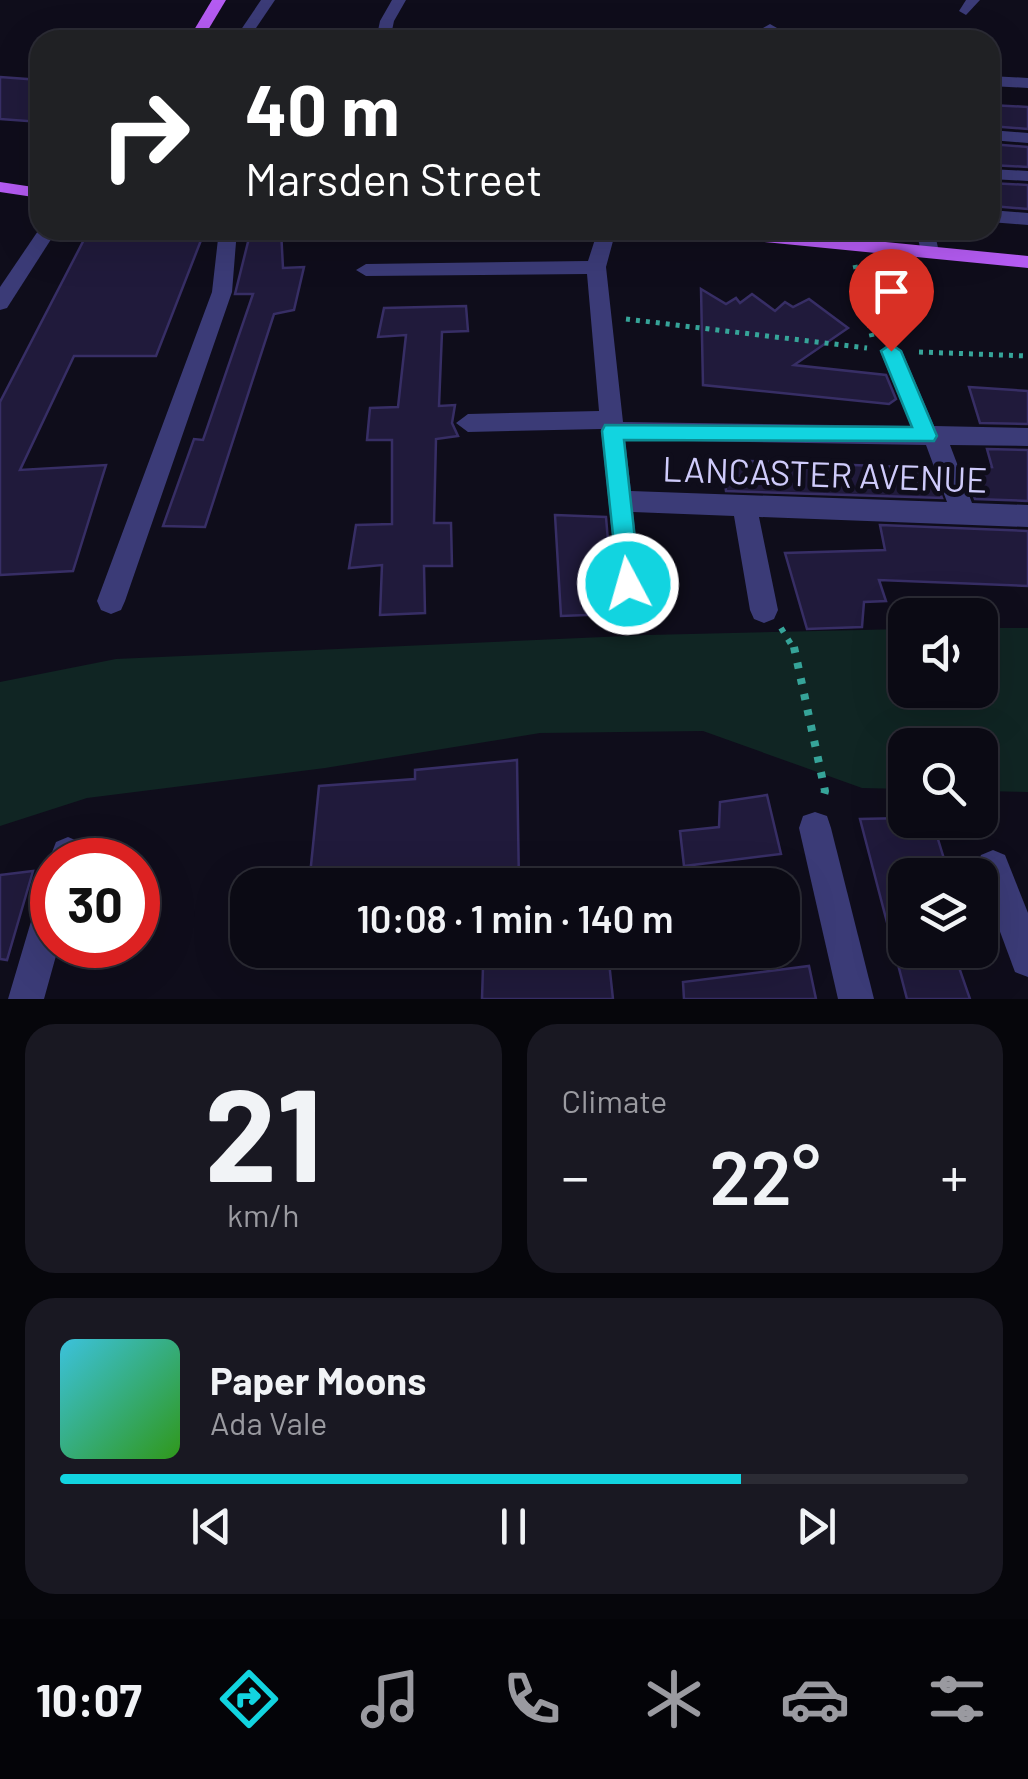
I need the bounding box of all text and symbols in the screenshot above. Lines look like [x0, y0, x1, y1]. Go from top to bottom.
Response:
text: 40 m [245, 66, 400, 150]
icon: right [80, 70, 210, 200]
text: Marsden Street [245, 151, 543, 205]
pin [849, 249, 934, 352]
icon: arrive [864, 264, 919, 319]
street label: LANCASTER AVENUE [662, 446, 988, 500]
position arrow [576, 532, 680, 636]
map controls [888, 598, 998, 968]
button: sound [888, 598, 998, 708]
button: search [888, 728, 998, 838]
speed limit sign: 30 [30, 838, 160, 968]
button: layers [888, 858, 998, 968]
text: 10:08 · 1 min · 140 m [356, 895, 674, 941]
text: 21 [204, 1052, 322, 1208]
text: Climate [562, 1081, 667, 1119]
text: 22° [709, 1130, 820, 1220]
text: − [562, 1142, 589, 1208]
text: + [940, 1142, 968, 1208]
text: km/h [227, 1195, 299, 1233]
text: Paper Moons [210, 1357, 426, 1403]
text: Ada Vale [210, 1403, 327, 1441]
icon: previous [184, 1499, 239, 1554]
icon: pause [486, 1499, 541, 1554]
icon: next [789, 1499, 844, 1554]
icon: directions [214, 1664, 284, 1734]
icon: music [355, 1664, 425, 1734]
icon: phone [497, 1664, 567, 1734]
icon: climate [639, 1664, 709, 1734]
icon: car [780, 1664, 850, 1734]
icon: filters [922, 1664, 992, 1734]
text: 10:07 [36, 1672, 142, 1726]

